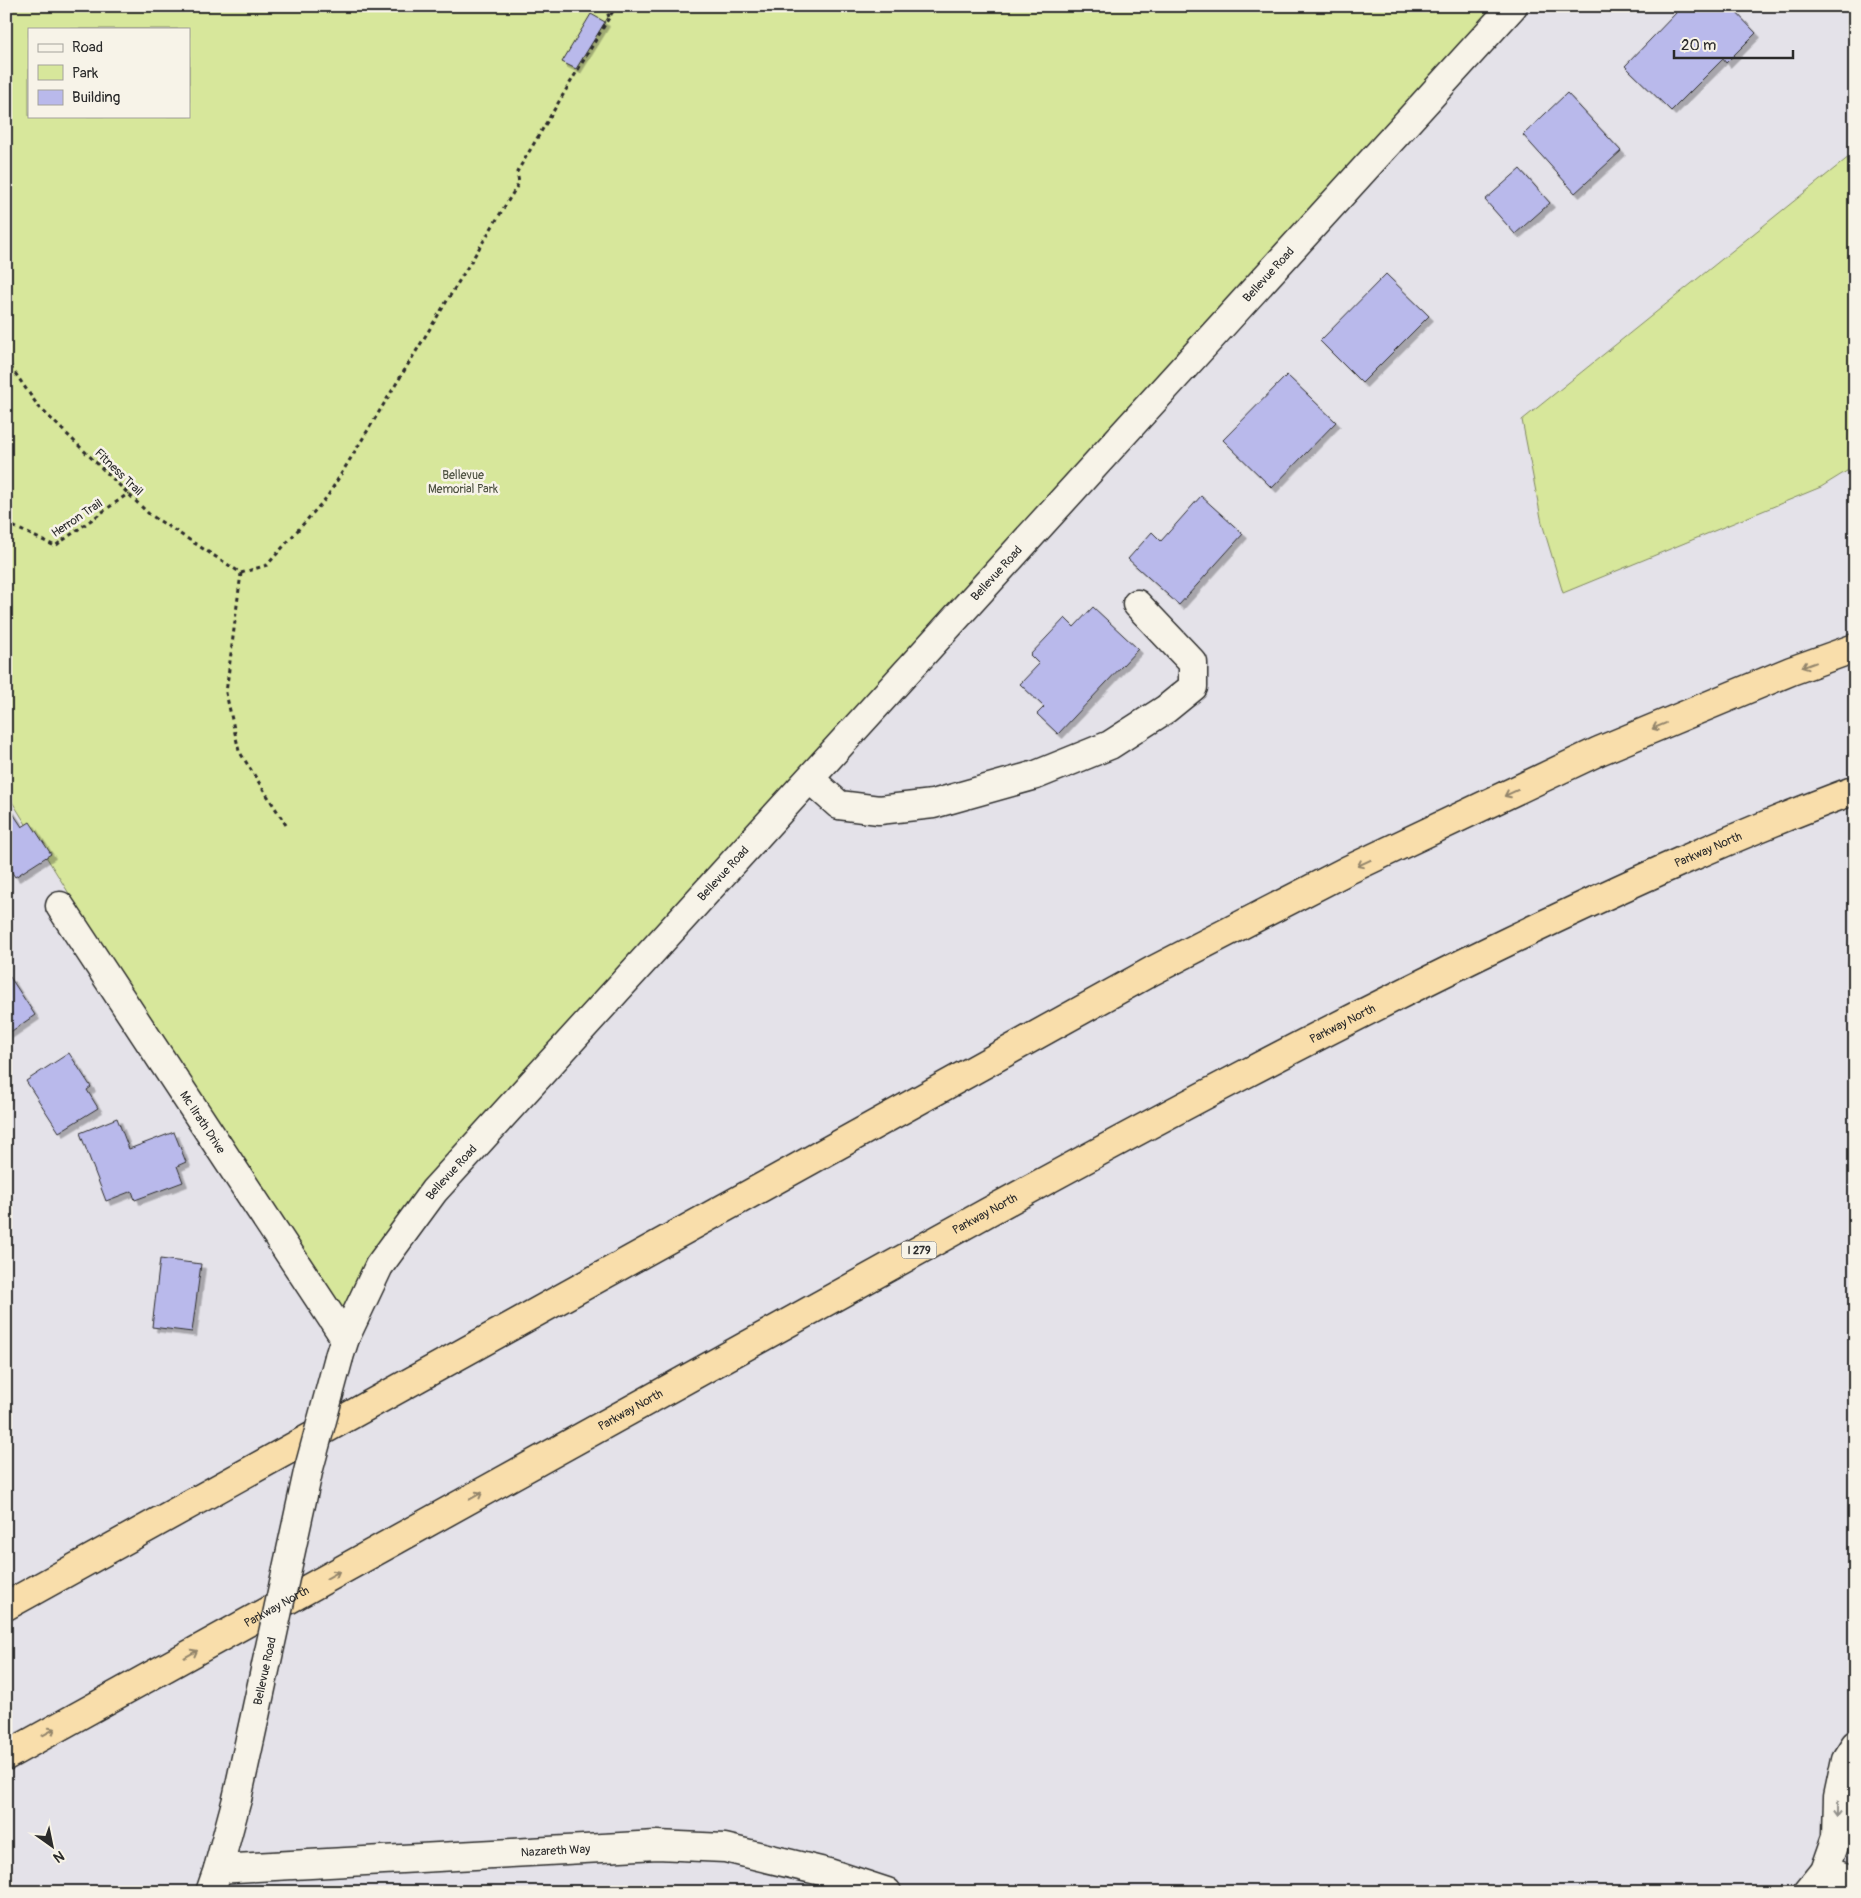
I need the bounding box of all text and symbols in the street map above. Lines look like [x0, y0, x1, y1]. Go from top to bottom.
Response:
legend [28, 28, 190, 118]
scale bar [1674, 28, 1792, 60]
text: 20 m [1681, 36, 1716, 55]
text: Road [72, 38, 103, 57]
text: Park [72, 64, 99, 83]
text: Building [72, 88, 120, 107]
street label: Bellevue Road [1240, 244, 1298, 306]
street label: Fitness Trail [91, 446, 146, 499]
park label: Bellevue Memorial Park [428, 468, 498, 497]
street label: Herron Trail [49, 496, 106, 541]
street label: Bellevue Road [968, 543, 1026, 604]
one-way arrow [1802, 661, 1817, 670]
one-way arrow [1652, 722, 1667, 732]
one-way arrow [1503, 788, 1518, 798]
street label: Parkway North [1672, 829, 1745, 871]
street label: Bellevue Road [695, 843, 752, 904]
one-way arrow [1357, 858, 1372, 868]
street label: Parkway North [1307, 1001, 1378, 1047]
street label: Mc Ilrath Drive [176, 1088, 228, 1157]
street label: Bellevue Road [423, 1142, 480, 1203]
street label: Parkway North [950, 1190, 1021, 1238]
road number: I 279 [902, 1242, 936, 1258]
street label: Parkway North [596, 1386, 666, 1434]
one-way arrow [468, 1491, 482, 1501]
one-way arrow [326, 1570, 341, 1580]
street label: Parkway North [242, 1583, 312, 1631]
street label: Bellevue Road [251, 1636, 280, 1707]
one-way arrow [184, 1649, 199, 1659]
one-way arrow [41, 1727, 56, 1736]
one-way arrow [1833, 1800, 1842, 1816]
north arrow [28, 1820, 78, 1870]
street label: Nazareth Way [520, 1842, 591, 1860]
text: N [50, 1847, 67, 1866]

